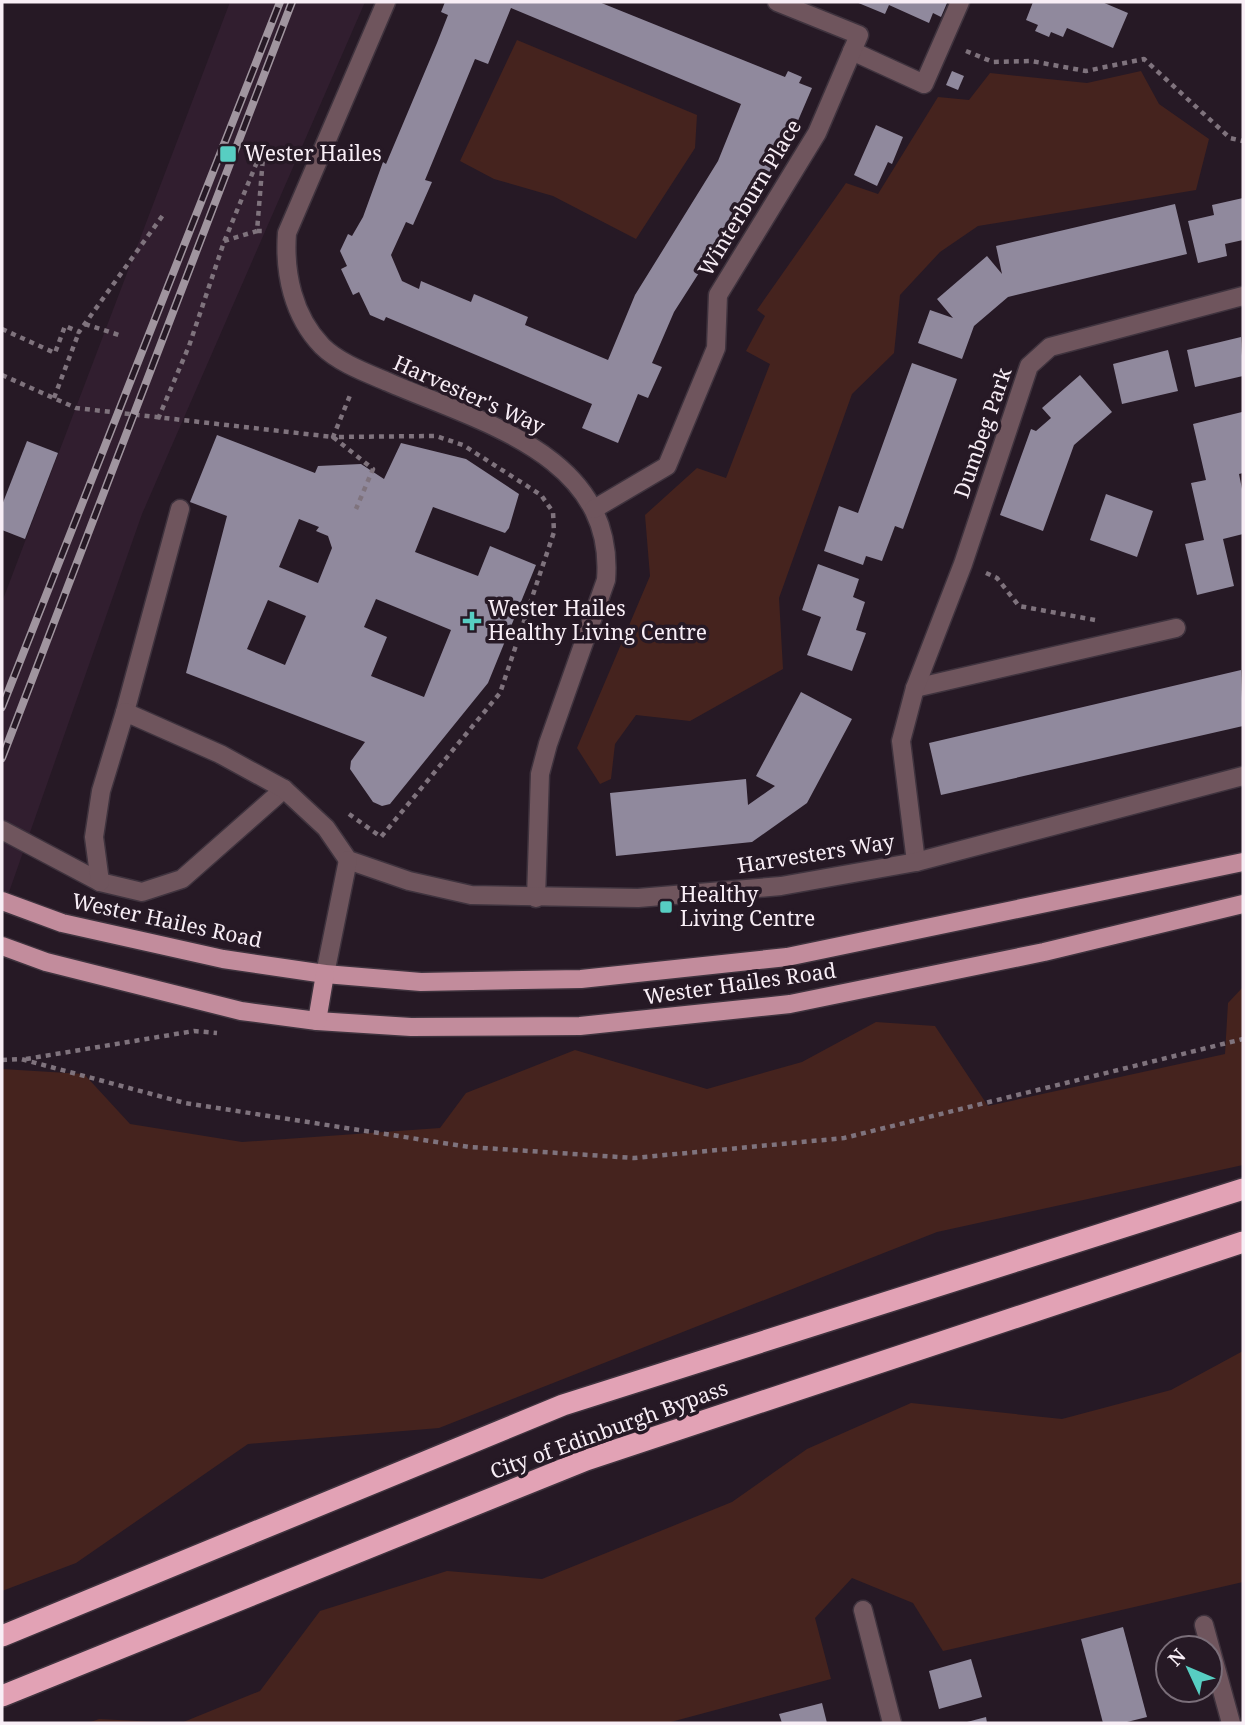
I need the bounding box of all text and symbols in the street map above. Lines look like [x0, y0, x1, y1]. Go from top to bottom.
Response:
street label: Winterburn Place [691, 114, 807, 281]
place label: Wester Hailes [244, 139, 382, 167]
marker: Wester Hailes [218, 144, 238, 164]
street label: Harvester's Way [389, 348, 550, 440]
street label: Dumbeg Park [947, 363, 1018, 502]
place label: Wester Hailes Healthy Living Centre [488, 594, 707, 646]
marker: Wester Hailes Healthy Living Centre [462, 611, 482, 631]
street label: Harvesters Way [735, 827, 896, 879]
place label: Healthy Living Centre [680, 880, 815, 932]
street label: Wester Hailes Road [69, 886, 265, 954]
marker: Healthy Living Centre [658, 899, 674, 915]
street label: Wester Hailes Road [642, 956, 838, 1010]
street label: City of Edinburgh Bypass [486, 1373, 731, 1485]
north arrow [1154, 1634, 1224, 1704]
text: N [1162, 1643, 1191, 1672]

